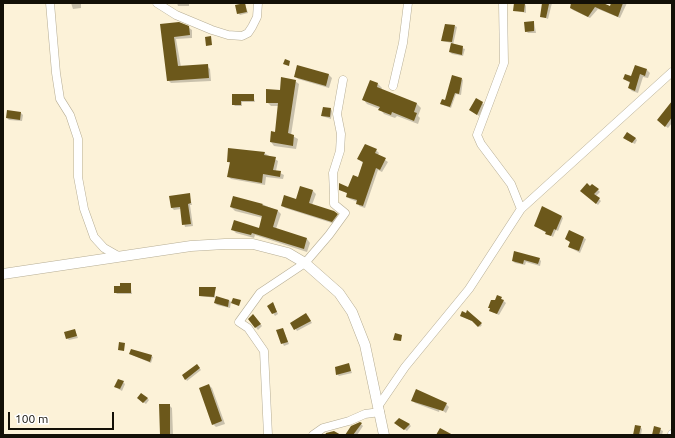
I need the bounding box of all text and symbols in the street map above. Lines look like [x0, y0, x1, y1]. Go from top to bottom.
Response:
scale bar [10, 404, 116, 430]
text: 100 m [15, 412, 48, 425]

